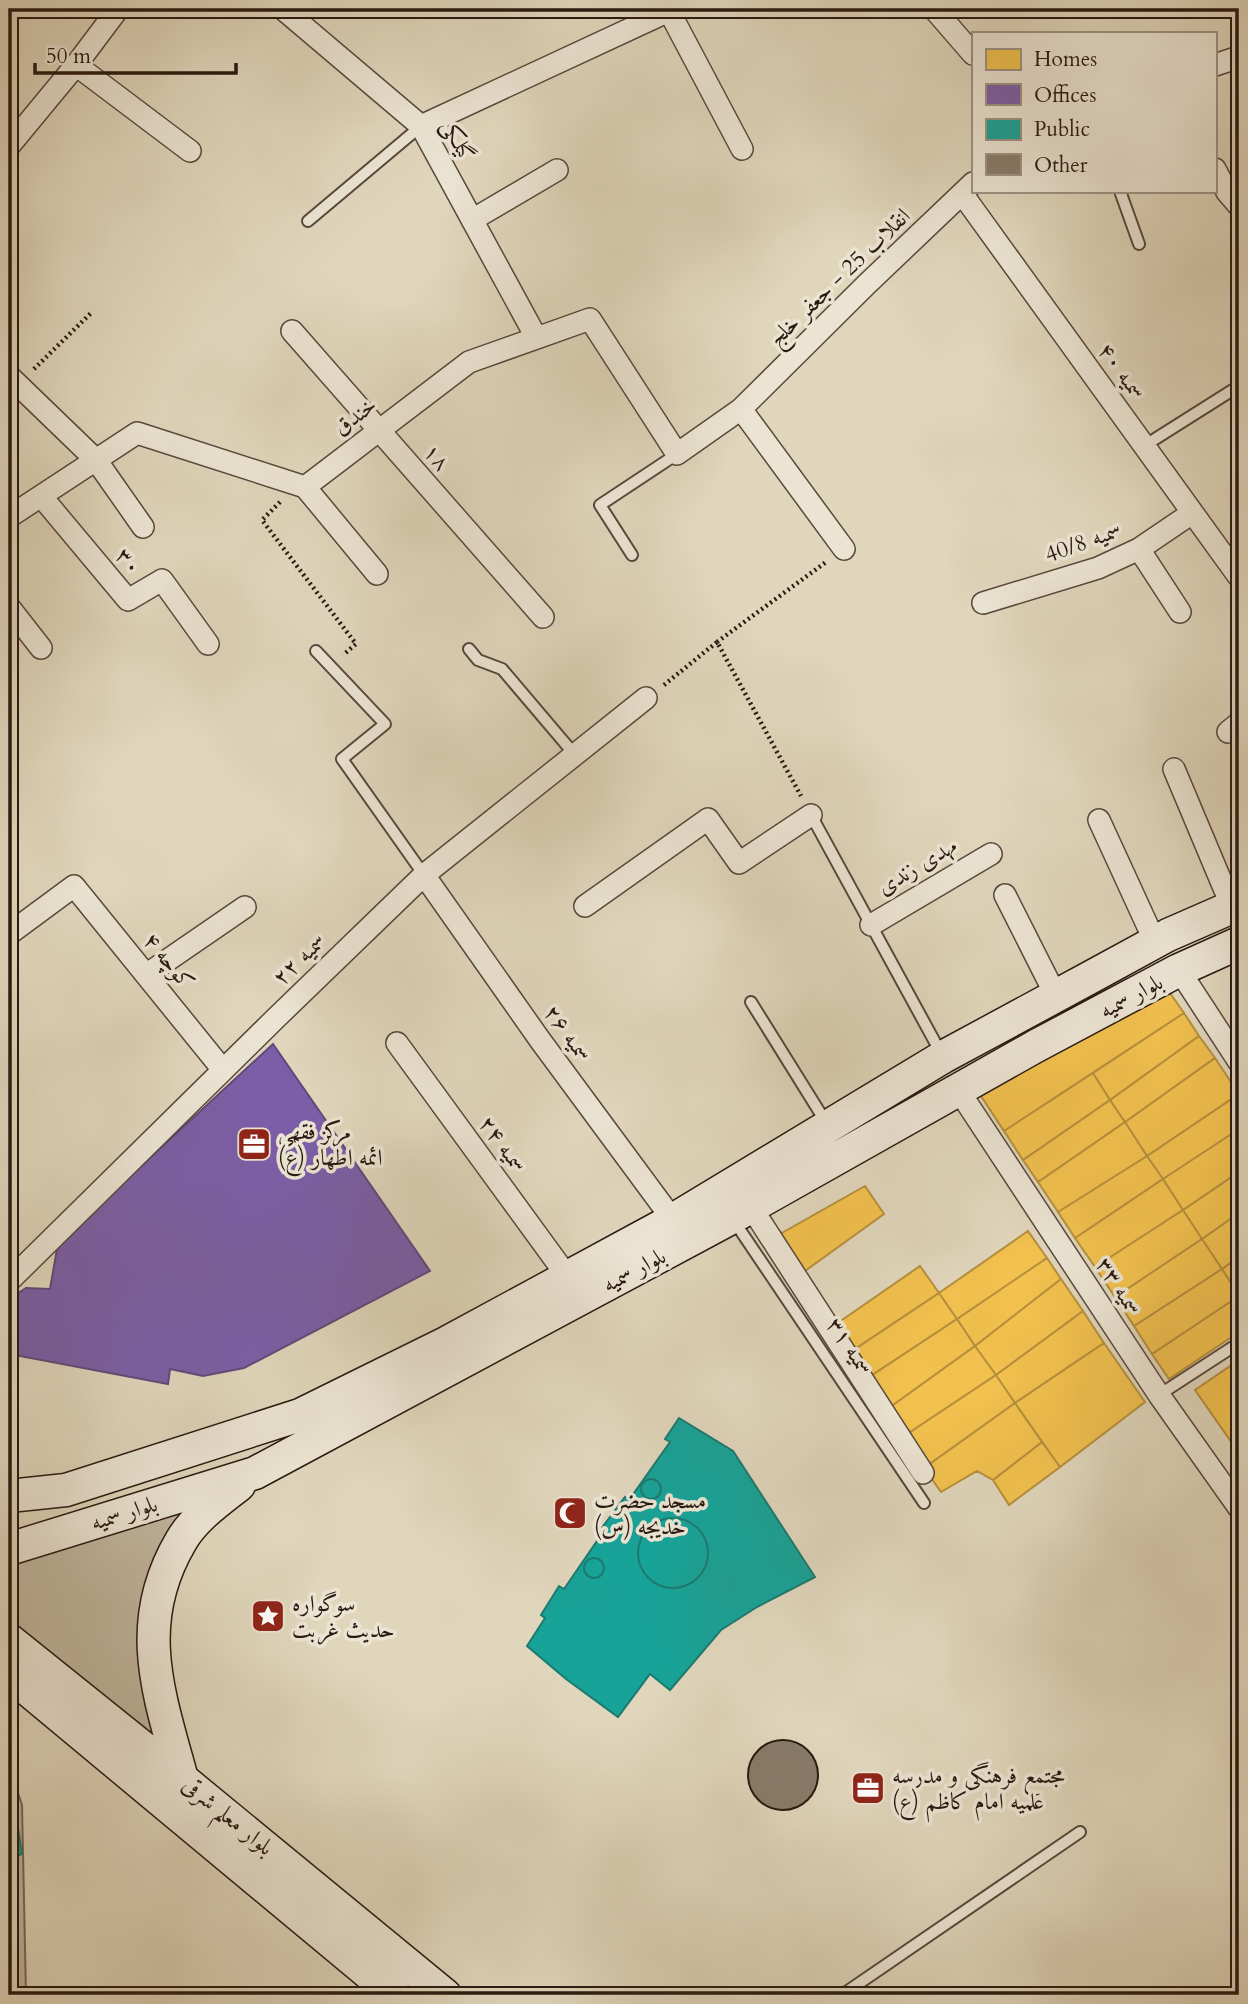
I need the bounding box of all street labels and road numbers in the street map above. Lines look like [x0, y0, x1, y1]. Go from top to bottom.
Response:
street label: گیلکی [434, 113, 482, 167]
street label: انقلاب 25 - جعفر خلج [761, 201, 921, 357]
street label: سمیه ۴۰ [1091, 336, 1153, 406]
street label: خندق [327, 389, 383, 443]
street label: ۱۸ [416, 437, 458, 477]
street label: سمیه 40/8 [1040, 514, 1126, 570]
street label: ۳۰ [108, 541, 150, 581]
street label: مهدی زندی [871, 830, 963, 902]
street label: کوچه ۴ [136, 926, 202, 996]
street label: سمیه ۲۲ [265, 926, 333, 992]
street label: بلوار سمیه [1094, 966, 1168, 1026]
street label: سمیه ۲۶ [537, 998, 599, 1068]
street label: سمیه ۲۴ [472, 1109, 534, 1179]
street label: بلوار سمیه [597, 1240, 671, 1300]
street label: سمیه ۳۳ [1089, 1251, 1149, 1321]
street label: سمیه ۳۱ [819, 1311, 881, 1381]
street label: بلوار سمیه [87, 1488, 161, 1538]
street label: بلوار معلم شرقی [171, 1769, 280, 1868]

